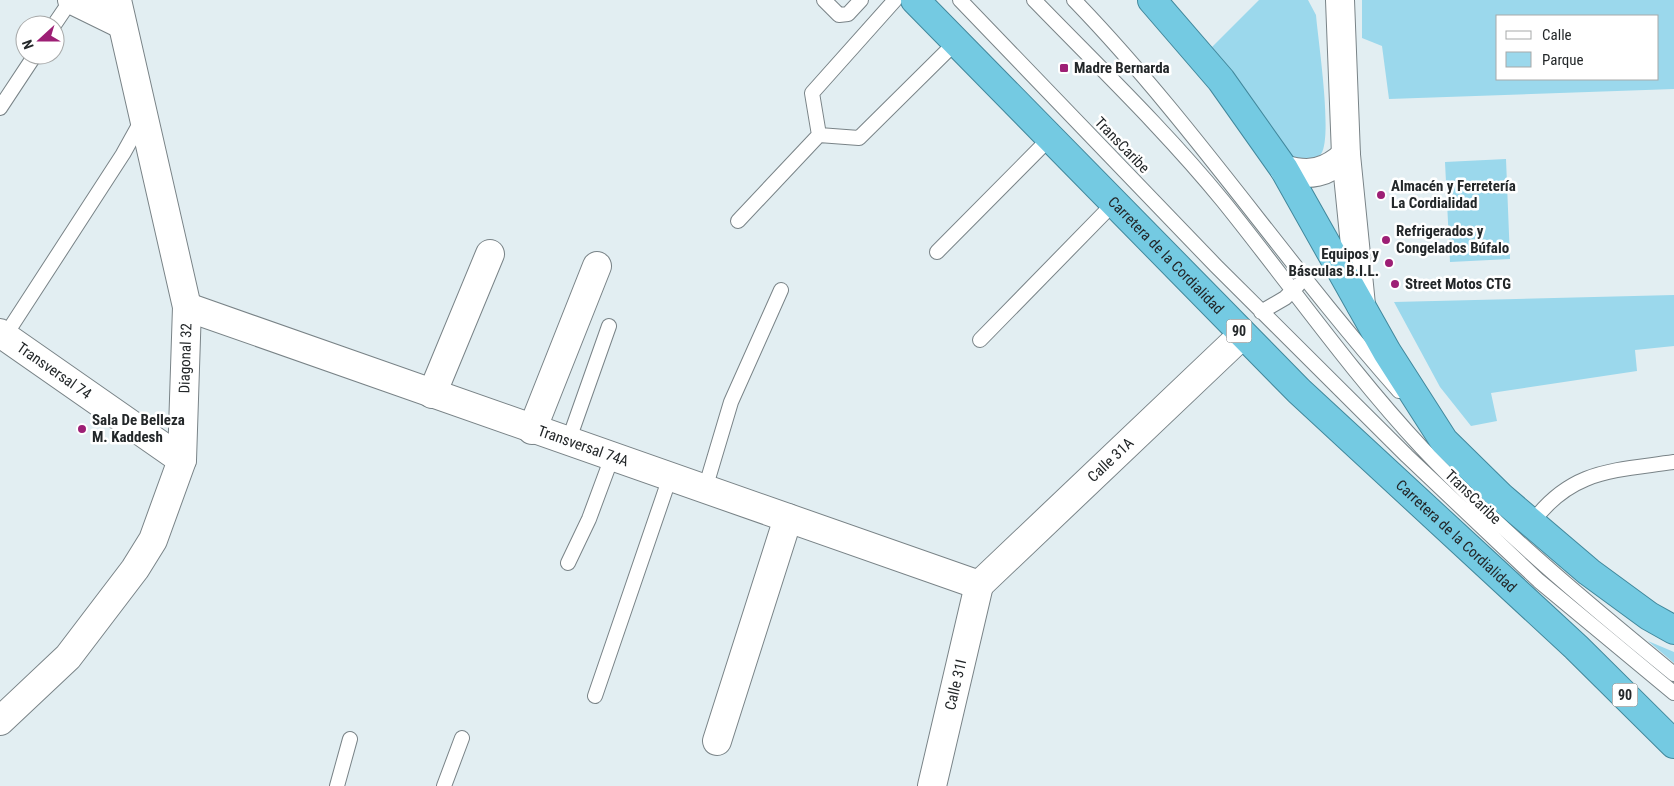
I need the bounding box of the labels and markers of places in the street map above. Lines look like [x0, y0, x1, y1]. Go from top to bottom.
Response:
place label: Madre Bernarda [1074, 59, 1170, 77]
marker: Madre Bernarda [1058, 62, 1070, 74]
place label: Almacén y Ferretería La Cordialidad [1391, 177, 1516, 212]
marker: Almacén y Ferretería La Cordialidad [1375, 189, 1387, 201]
place label: Refrigerados y Congelados Búfalo [1396, 222, 1509, 257]
marker: Refrigerados y Congelados Búfalo [1380, 234, 1392, 246]
place label: Equipos y Básculas B.I.L. [1289, 245, 1379, 280]
marker: Equipos y Básculas B.I.L. [1383, 257, 1395, 269]
place label: Street Motos CTG [1405, 275, 1511, 293]
marker: Street Motos CTG [1389, 278, 1401, 290]
place label: Sala De Belleza M. Kaddesh [92, 411, 185, 446]
marker: Sala De Belleza M. Kaddesh [76, 423, 88, 435]

